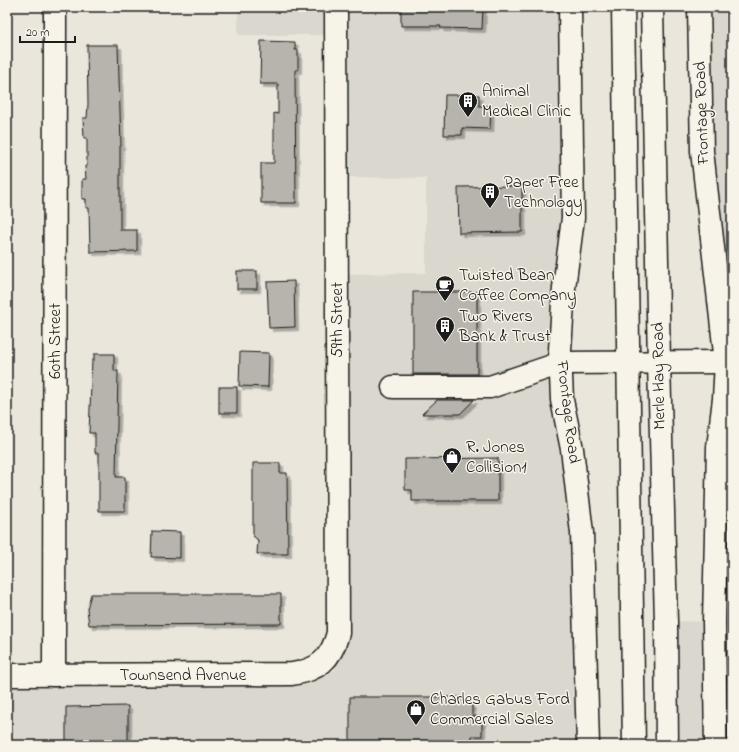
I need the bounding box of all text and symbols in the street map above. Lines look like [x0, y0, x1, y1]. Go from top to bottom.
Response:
scale bar [20, 18, 75, 44]
text: 20 m [26, 24, 49, 42]
street label: Frontage Road [688, 60, 718, 166]
place label: Animal Medical Clinic [482, 79, 571, 124]
building icon: Animal Medical Clinic [457, 90, 479, 118]
place label: Paper Free Technology [504, 170, 583, 217]
building icon: Paper Free Technology [479, 181, 501, 209]
place label: Twisted Bean Coffee Company [459, 263, 577, 309]
cafe icon: Twisted Bean Coffee Company [434, 274, 456, 302]
street label: 59th Street [325, 282, 350, 358]
street label: 60th Street [43, 303, 68, 379]
place label: Two Rivers Bank & Trust [458, 304, 551, 349]
building icon: Two Rivers Bank & Trust [434, 315, 456, 343]
street label: Merle Hay Road [646, 322, 673, 430]
street label: Frontage Road [547, 358, 587, 466]
place label: R. Jones Collision1 [466, 435, 527, 480]
shop icon: R. Jones Collision1 [441, 446, 463, 474]
street label: Townsend Avenue [120, 663, 247, 688]
place label: Charles Gabus Ford Commercial Sales [430, 687, 570, 732]
shop icon: Charles Gabus Ford Commercial Sales [405, 698, 427, 726]

